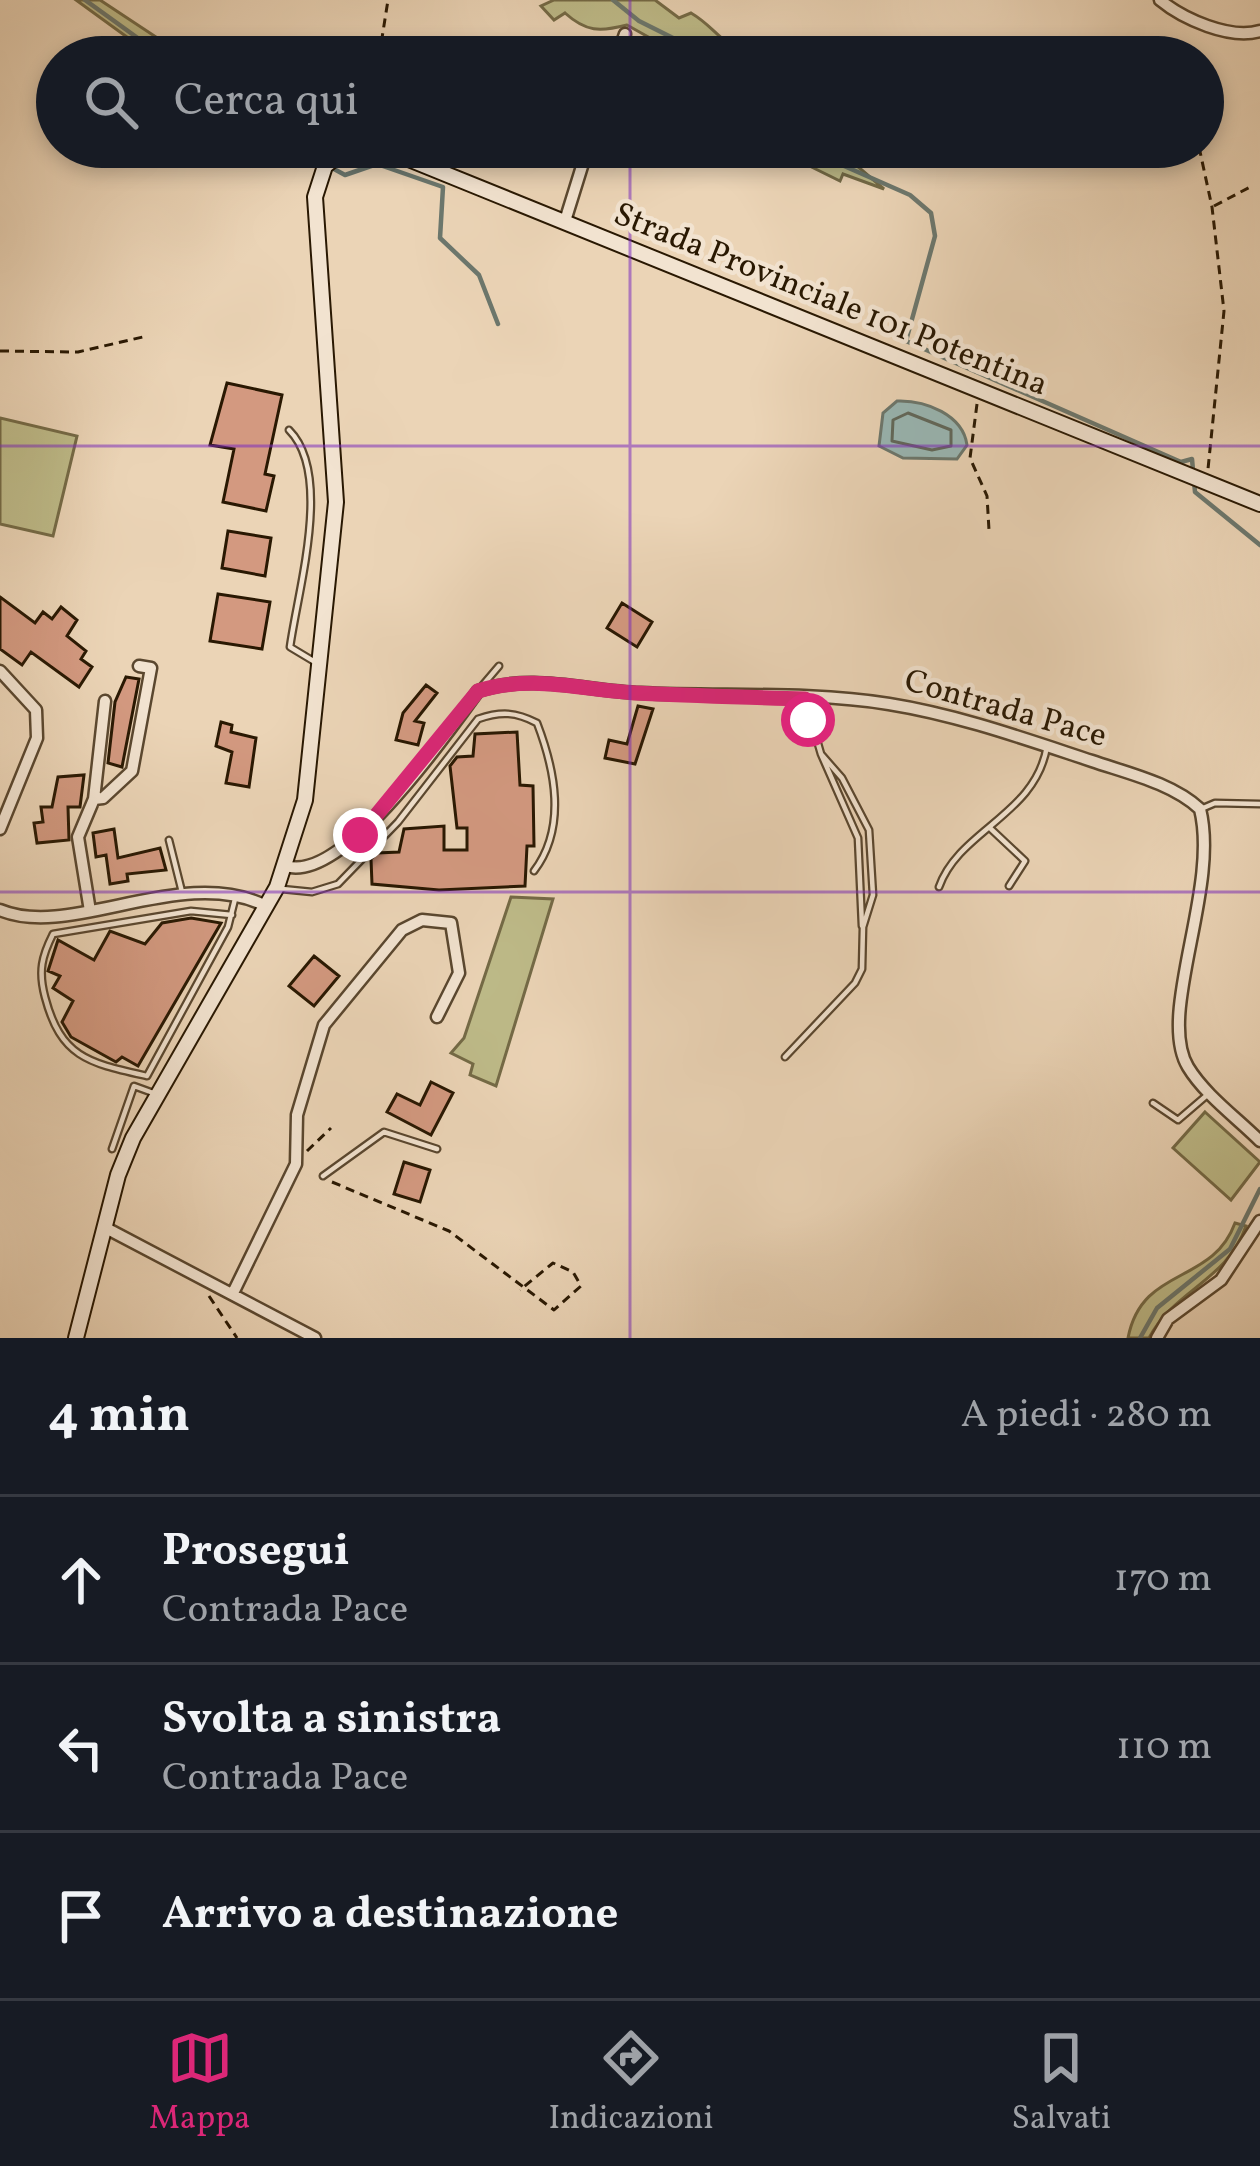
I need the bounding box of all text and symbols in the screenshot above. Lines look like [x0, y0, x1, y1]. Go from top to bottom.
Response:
search box [36, 36, 1224, 168]
icon: search [78, 69, 144, 135]
text: Cerca qui [174, 71, 359, 134]
street label: Strada Provinciale 101 Potentina [606, 193, 1054, 409]
street label: Contrada Pace [899, 659, 1111, 761]
route start [781, 693, 835, 747]
route end [333, 808, 387, 862]
text: 4 min [48, 1381, 190, 1452]
text: A piedi · 280 m [961, 1389, 1212, 1443]
text: Prosegui [162, 1521, 350, 1584]
icon: ahead [48, 1547, 114, 1613]
text: 170 m [1114, 1553, 1212, 1607]
text: Contrada Pace [162, 1584, 408, 1638]
text: Svolta a sinistra [162, 1689, 501, 1752]
icon: left [48, 1715, 114, 1781]
text: 110 m [1116, 1721, 1212, 1775]
text: Contrada Pace [162, 1752, 408, 1806]
icon: arrive [48, 1883, 114, 1949]
text: Arrivo a destinazione [162, 1884, 618, 1947]
tab: Mappa [149, 2025, 250, 2143]
tab: Indicazioni [549, 2025, 713, 2143]
tab: Salvati [1012, 2025, 1111, 2143]

